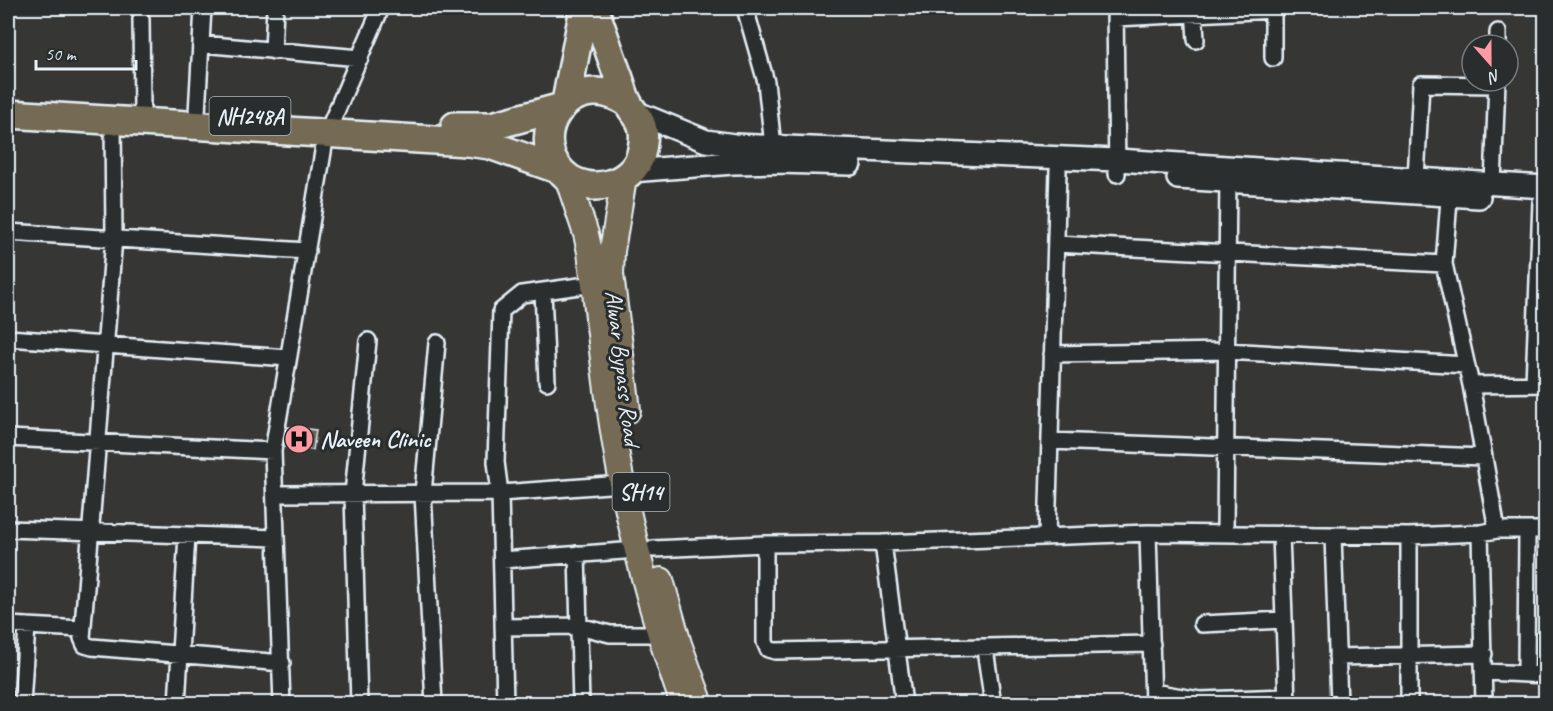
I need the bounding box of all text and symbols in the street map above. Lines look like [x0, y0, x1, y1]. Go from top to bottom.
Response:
scale bar [36, 33, 136, 71]
north arrow [1460, 33, 1520, 93]
text: 50 m [45, 43, 78, 65]
text: N [1484, 65, 1503, 88]
road number: NH248A [210, 97, 290, 135]
street label: Alwar Bypass Road [599, 289, 648, 451]
hospital icon: Naveen Clinic [283, 423, 315, 455]
place label: Naveen Clinic [320, 424, 432, 454]
road number: SH14 [612, 473, 670, 511]

